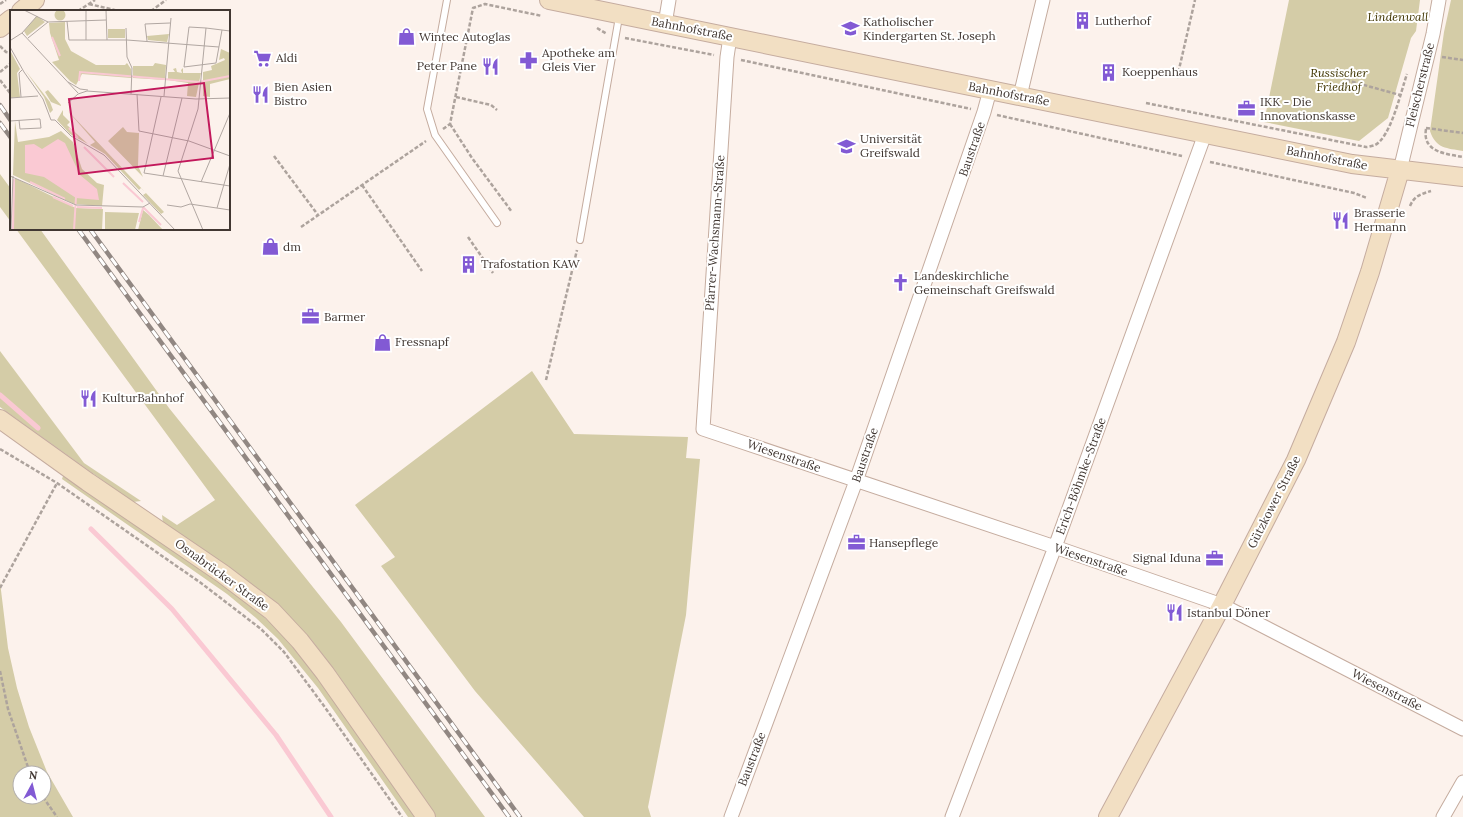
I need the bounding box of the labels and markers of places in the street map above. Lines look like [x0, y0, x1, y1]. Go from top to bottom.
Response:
building icon: Lutherhof [1072, 11, 1092, 31]
place label: Lutherhof [1095, 13, 1152, 28]
place label: Katholischer Kindergarten St. Joseph [863, 14, 996, 43]
school or university icon: Katholischer Kindergarten St. Joseph [840, 19, 860, 39]
shop icon: Wintec Autoglas [396, 27, 416, 47]
place label: Wintec Autoglas [419, 29, 511, 44]
place label: Apotheke am Gleis Vier [541, 45, 615, 74]
supermarket icon: Aldi [253, 48, 273, 68]
place label: Aldi [275, 50, 297, 65]
pharmacy icon: Apotheke am Gleis Vier [519, 50, 539, 70]
restaurant icon: Peter Pane [480, 56, 500, 76]
place label: Peter Pane [417, 58, 477, 73]
building icon: Koeppenhaus [1099, 62, 1119, 82]
place label: Koeppenhaus [1122, 64, 1198, 79]
place label: Bien Asien Bistro [274, 79, 332, 108]
restaurant icon: Bien Asien Bistro [251, 84, 271, 104]
place label: IKK - Die Innovationskasse [1260, 94, 1356, 123]
office icon: IKK - Die Innovationskasse [1237, 99, 1257, 119]
place label: Universität Greifswald [860, 131, 922, 160]
school or university icon: Universität Greifswald [837, 136, 857, 156]
place label: Brasserie Hermann [1354, 205, 1406, 234]
restaurant icon: Brasserie Hermann [1331, 210, 1351, 230]
shop icon: dm [260, 237, 280, 257]
place label: dm [283, 239, 301, 254]
building icon: Trafostation KAW [458, 254, 478, 274]
place label: Trafostation KAW [481, 256, 581, 271]
place label: Landeskirchliche Gemeinschaft Greifswald [914, 268, 1055, 297]
church icon: Landeskirchliche Gemeinschaft Greifswald [891, 273, 911, 293]
office icon: Barmer [301, 307, 321, 327]
place label: Barmer [324, 309, 366, 324]
shop icon: Fressnapf [372, 332, 392, 352]
place label: Fressnapf [395, 334, 450, 349]
restaurant icon: KulturBahnhof [79, 388, 99, 408]
place label: KulturBahnhof [102, 390, 185, 405]
office icon: Hansepflege [846, 533, 866, 553]
place label: Hansepflege [869, 535, 939, 550]
office icon: Signal Iduna [1204, 548, 1224, 568]
place label: Signal Iduna [1133, 550, 1201, 565]
restaurant icon: Istanbul Döner [1164, 603, 1184, 623]
place label: Istanbul Döner [1187, 605, 1271, 620]

